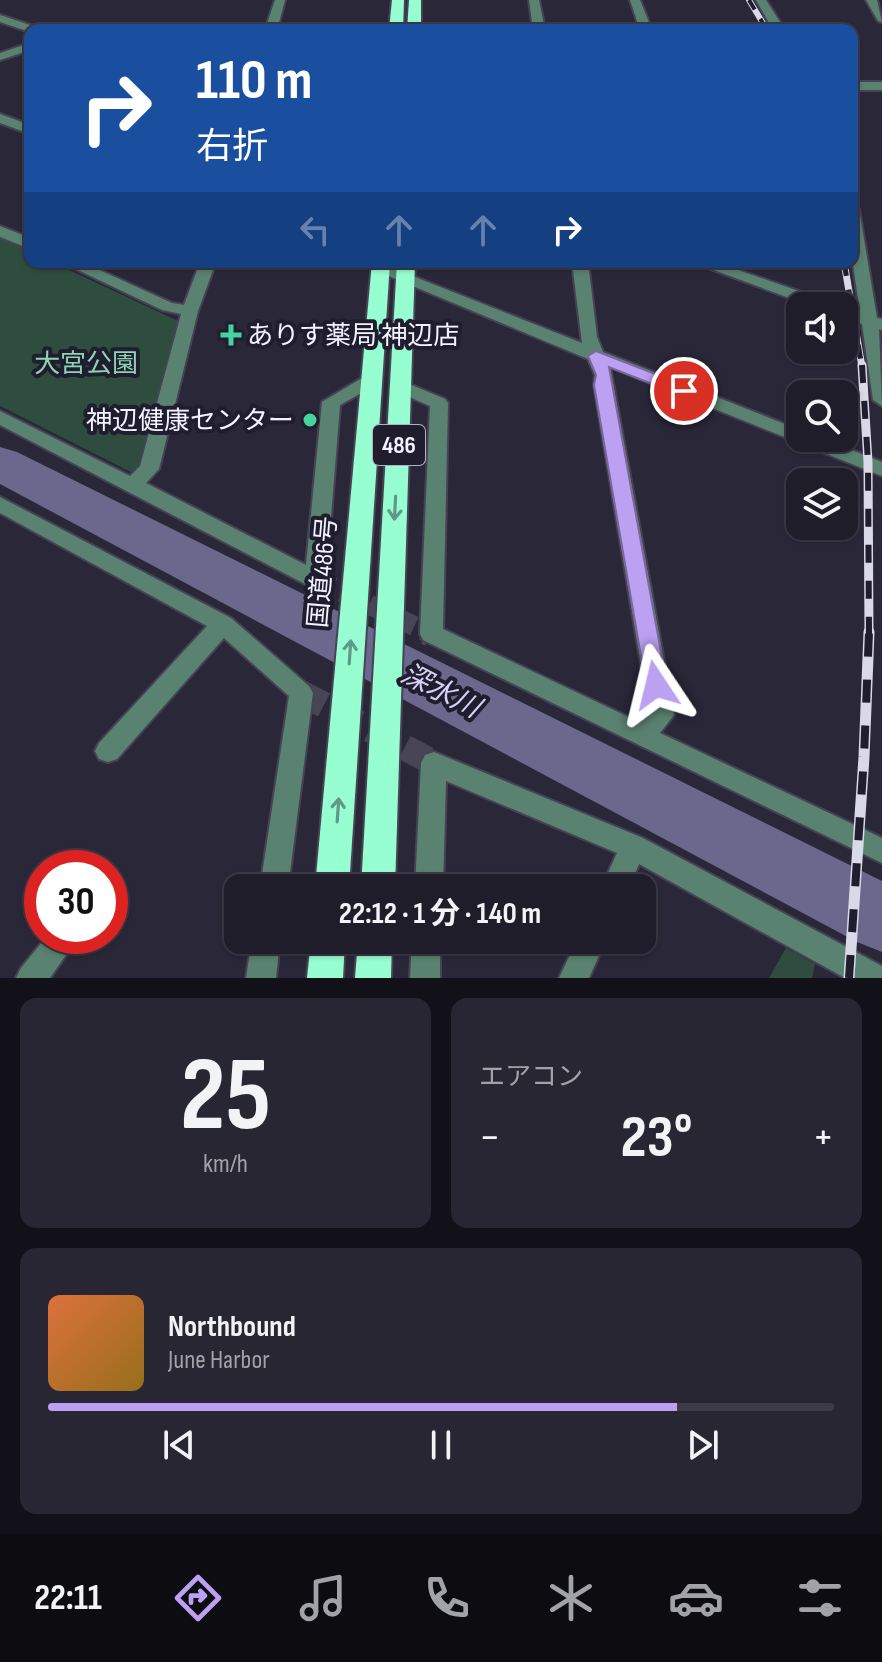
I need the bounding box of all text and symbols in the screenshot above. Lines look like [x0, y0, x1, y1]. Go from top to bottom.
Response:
text: 110 m [196, 48, 312, 115]
icon: right [64, 56, 168, 160]
text: 右折 [196, 126, 268, 169]
icon: left [293, 208, 337, 252]
icon: ahead [377, 208, 421, 252]
icon: ahead [461, 208, 505, 252]
icon: right [545, 208, 589, 252]
map controls [786, 292, 858, 540]
button: sound [786, 292, 858, 364]
place label: ありす薬局 神辺店 [247, 321, 459, 352]
marker: ありす薬局 神辺店 [222, 326, 240, 344]
park label: 大宮公園 [34, 349, 138, 380]
pin [650, 357, 718, 425]
icon: arrive [662, 369, 706, 413]
button: search [786, 380, 858, 452]
place label: 神辺健康センター [86, 406, 294, 437]
marker: 神辺健康センター [301, 411, 319, 429]
road number: 486 [373, 425, 425, 465]
button: layers [786, 468, 858, 540]
one-way arrow [388, 494, 403, 521]
street label: 国道486号 [303, 515, 344, 629]
one-way arrow [343, 639, 358, 666]
position arrow [614, 643, 698, 727]
water label: 深水川 [395, 658, 488, 726]
one-way arrow [331, 797, 346, 824]
speed limit sign: 30 [24, 850, 128, 954]
text: 22:12 · 1 分 · 140 m [339, 896, 541, 932]
text: 25 [180, 1034, 271, 1159]
text: エアコン [479, 1062, 583, 1093]
text: 23° [620, 1102, 693, 1174]
text: − [479, 1111, 501, 1164]
text: + [812, 1111, 834, 1164]
text: km/h [203, 1149, 248, 1180]
text: Northbound [168, 1309, 296, 1345]
text: June Harbor [168, 1345, 270, 1376]
icon: previous [157, 1423, 201, 1467]
icon: pause [419, 1423, 463, 1467]
icon: next [681, 1423, 725, 1467]
icon: directions [170, 1570, 226, 1626]
icon: music [295, 1570, 351, 1626]
icon: phone [419, 1570, 475, 1626]
icon: climate [543, 1570, 599, 1626]
icon: car [668, 1570, 724, 1626]
icon: filters [792, 1570, 848, 1626]
text: 22:11 [34, 1577, 102, 1620]

